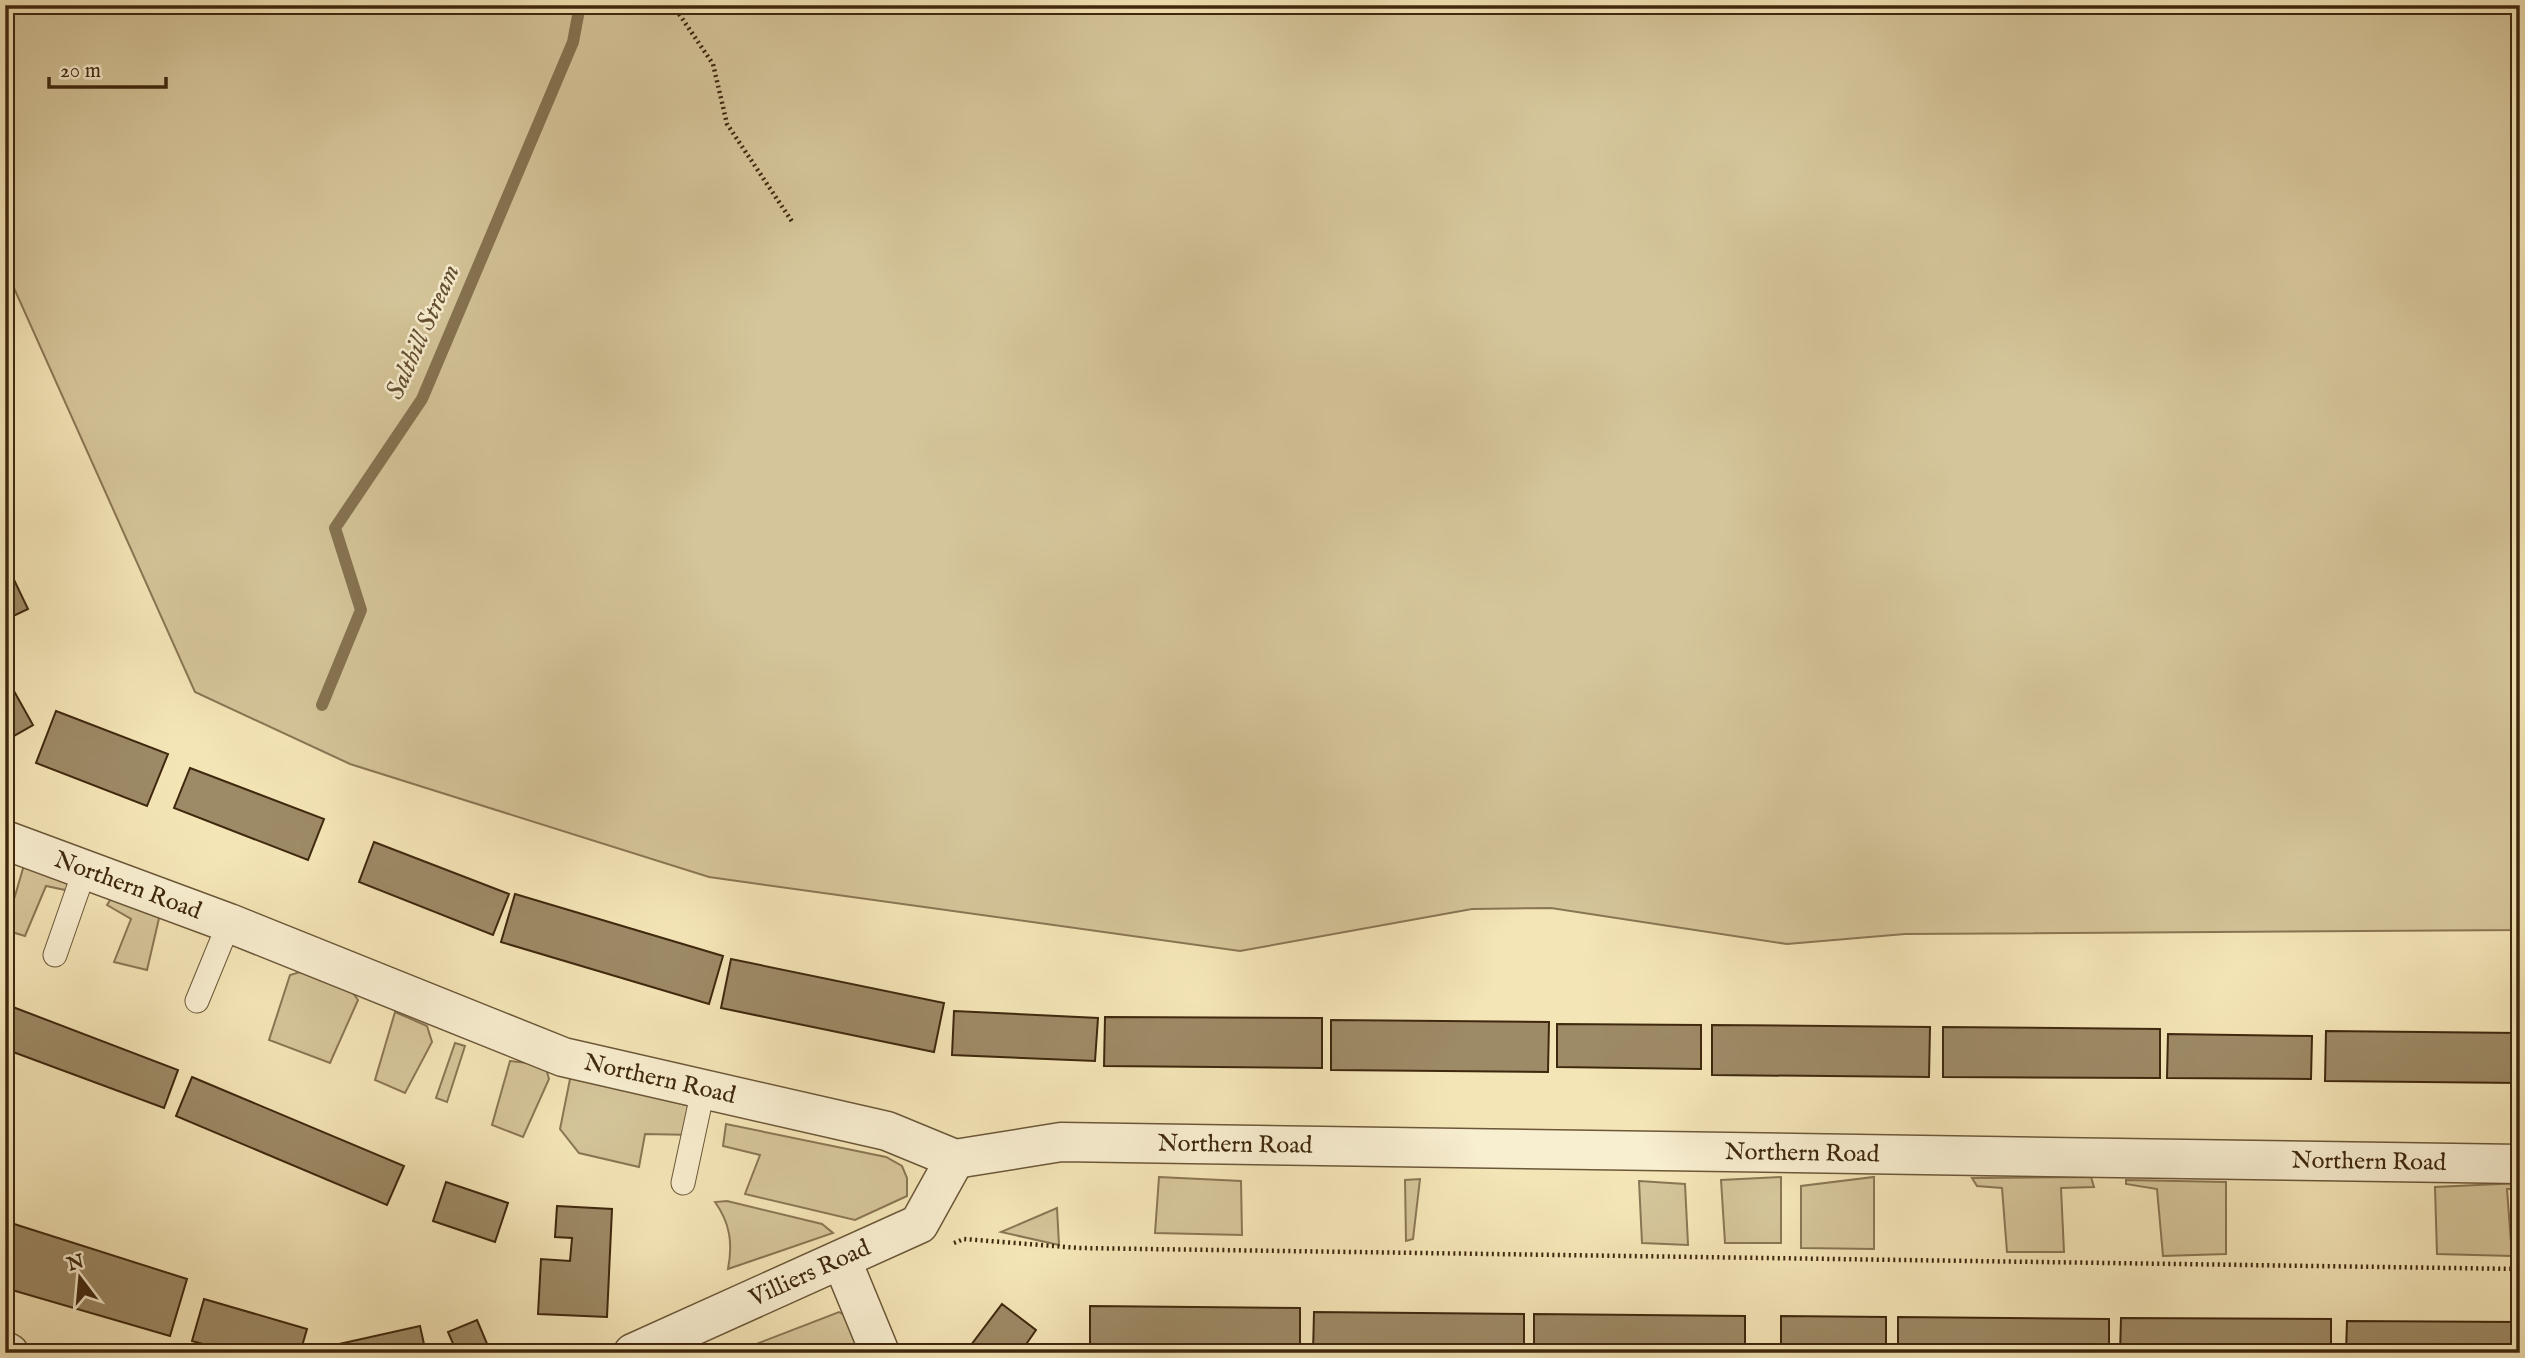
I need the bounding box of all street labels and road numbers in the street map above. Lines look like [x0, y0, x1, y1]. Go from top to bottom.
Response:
street label: Northern Road [50, 844, 206, 927]
street label: Northern Road [581, 1047, 739, 1111]
street label: Northern Road [1157, 1128, 1313, 1161]
street label: Northern Road [1724, 1137, 1880, 1170]
street label: Northern Road [2291, 1145, 2447, 1178]
street label: Villiers Road [744, 1232, 875, 1314]

